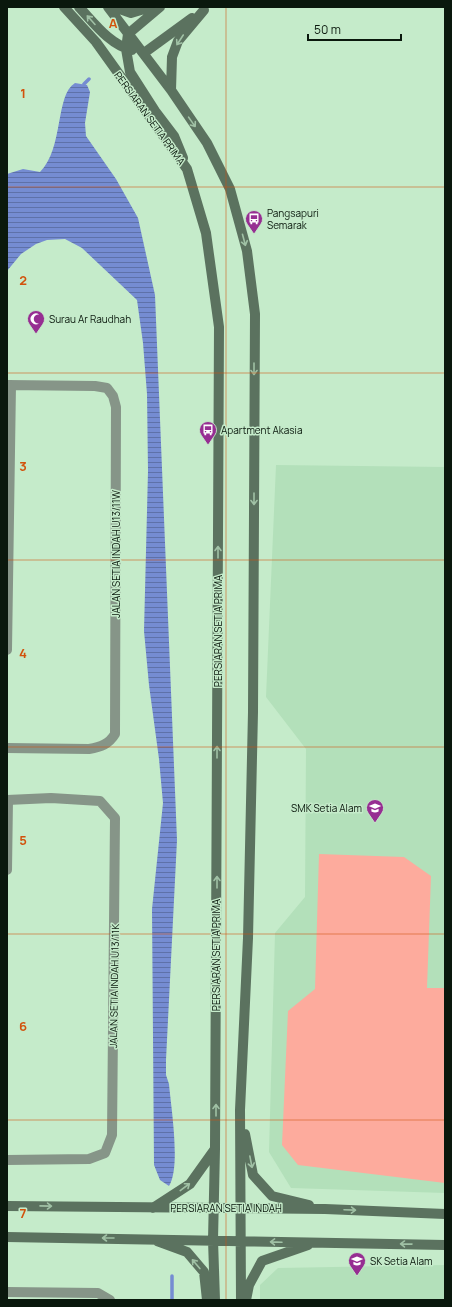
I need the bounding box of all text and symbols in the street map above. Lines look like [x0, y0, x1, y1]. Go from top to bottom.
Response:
text: A [109, 14, 118, 32]
one-way arrow [86, 15, 96, 25]
scale bar [308, 16, 401, 42]
text: 50 m [314, 21, 341, 38]
one-way arrow [175, 35, 184, 46]
street label: PERSIARAN SETIA PRIMA [111, 68, 189, 168]
text: 1 [20, 84, 26, 102]
one-way arrow [188, 117, 196, 128]
place label: Pangsapuri Semarak [267, 206, 319, 232]
bus stop icon: Pangsapuri Semarak [244, 209, 264, 234]
one-way arrow [241, 234, 248, 247]
text: 2 [19, 271, 27, 289]
mosque icon: Surau Ar Raudhah [26, 309, 46, 334]
place label: Surau Ar Raudhah [49, 312, 131, 326]
one-way arrow [250, 362, 258, 375]
bus stop icon: Apartment Akasia [198, 420, 218, 445]
place label: Apartment Akasia [221, 423, 303, 437]
text: 3 [19, 457, 27, 475]
street label: JALAN SETIA INDAH U13/11W [109, 489, 123, 618]
one-way arrow [250, 492, 258, 505]
one-way arrow [214, 546, 222, 559]
street label: PERSIARAN SETIA PRIMA [211, 574, 225, 687]
text: 4 [19, 644, 27, 662]
one-way arrow [213, 746, 221, 759]
school or university icon: SMK Setia Alam [365, 798, 385, 823]
place label: SMK Setia Alam [291, 801, 362, 815]
text: 5 [19, 831, 27, 849]
one-way arrow [213, 876, 221, 889]
street label: PERSIARAN SETIA PRIMA [209, 898, 223, 1011]
street label: JALAN SETIA INDAH U13/11K [106, 924, 122, 1048]
text: 6 [19, 1017, 27, 1035]
one-way arrow [212, 1104, 220, 1117]
one-way arrow [247, 1156, 255, 1169]
one-way arrow [180, 1183, 191, 1191]
street label: PERSIARAN SETIA INDAH [170, 1201, 282, 1215]
one-way arrow [39, 1203, 52, 1210]
text: 7 [20, 1204, 27, 1222]
one-way arrow [343, 1206, 356, 1214]
one-way arrow [102, 1234, 115, 1242]
one-way arrow [270, 1238, 283, 1246]
one-way arrow [400, 1240, 413, 1248]
school or university icon: SK Setia Alam [347, 1251, 367, 1276]
place label: SK Setia Alam [370, 1254, 433, 1268]
one-way arrow [192, 1259, 201, 1269]

